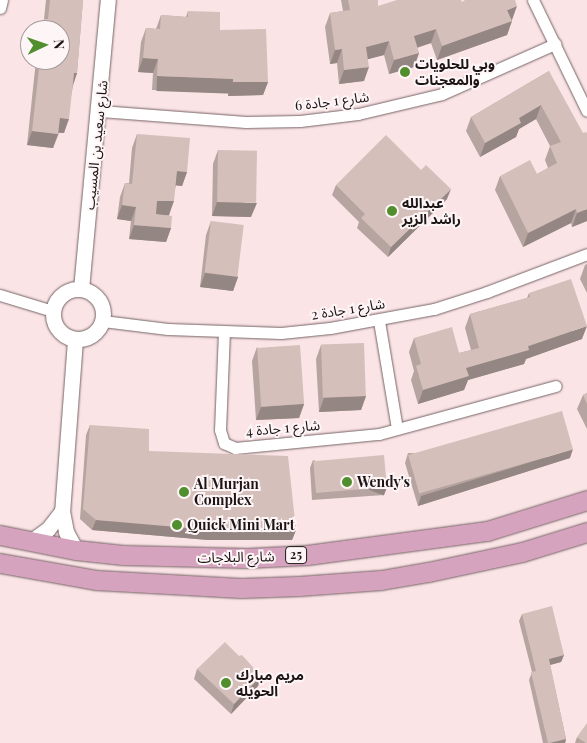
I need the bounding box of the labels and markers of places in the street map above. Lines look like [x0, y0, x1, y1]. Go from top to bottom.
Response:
place label: وبي للحلويات والمعجنات [415, 56, 495, 88]
marker: وبي للحلويات والمعجنات [399, 66, 411, 78]
place label: عبدالله راشد الزير [402, 195, 461, 228]
marker: عبدالله راشد الزير [386, 205, 398, 217]
place label: Wendy's [357, 474, 410, 490]
place label: Al Murjan Complex [194, 476, 259, 508]
marker: Wendy's [341, 476, 353, 488]
marker: Al Murjan Complex [178, 486, 190, 498]
place label: Quick Mini Mart [187, 517, 295, 533]
marker: Quick Mini Mart [171, 519, 183, 531]
place label: مريم مبارك الحويله [236, 667, 304, 700]
marker: مريم مبارك الحويله [220, 677, 232, 689]

